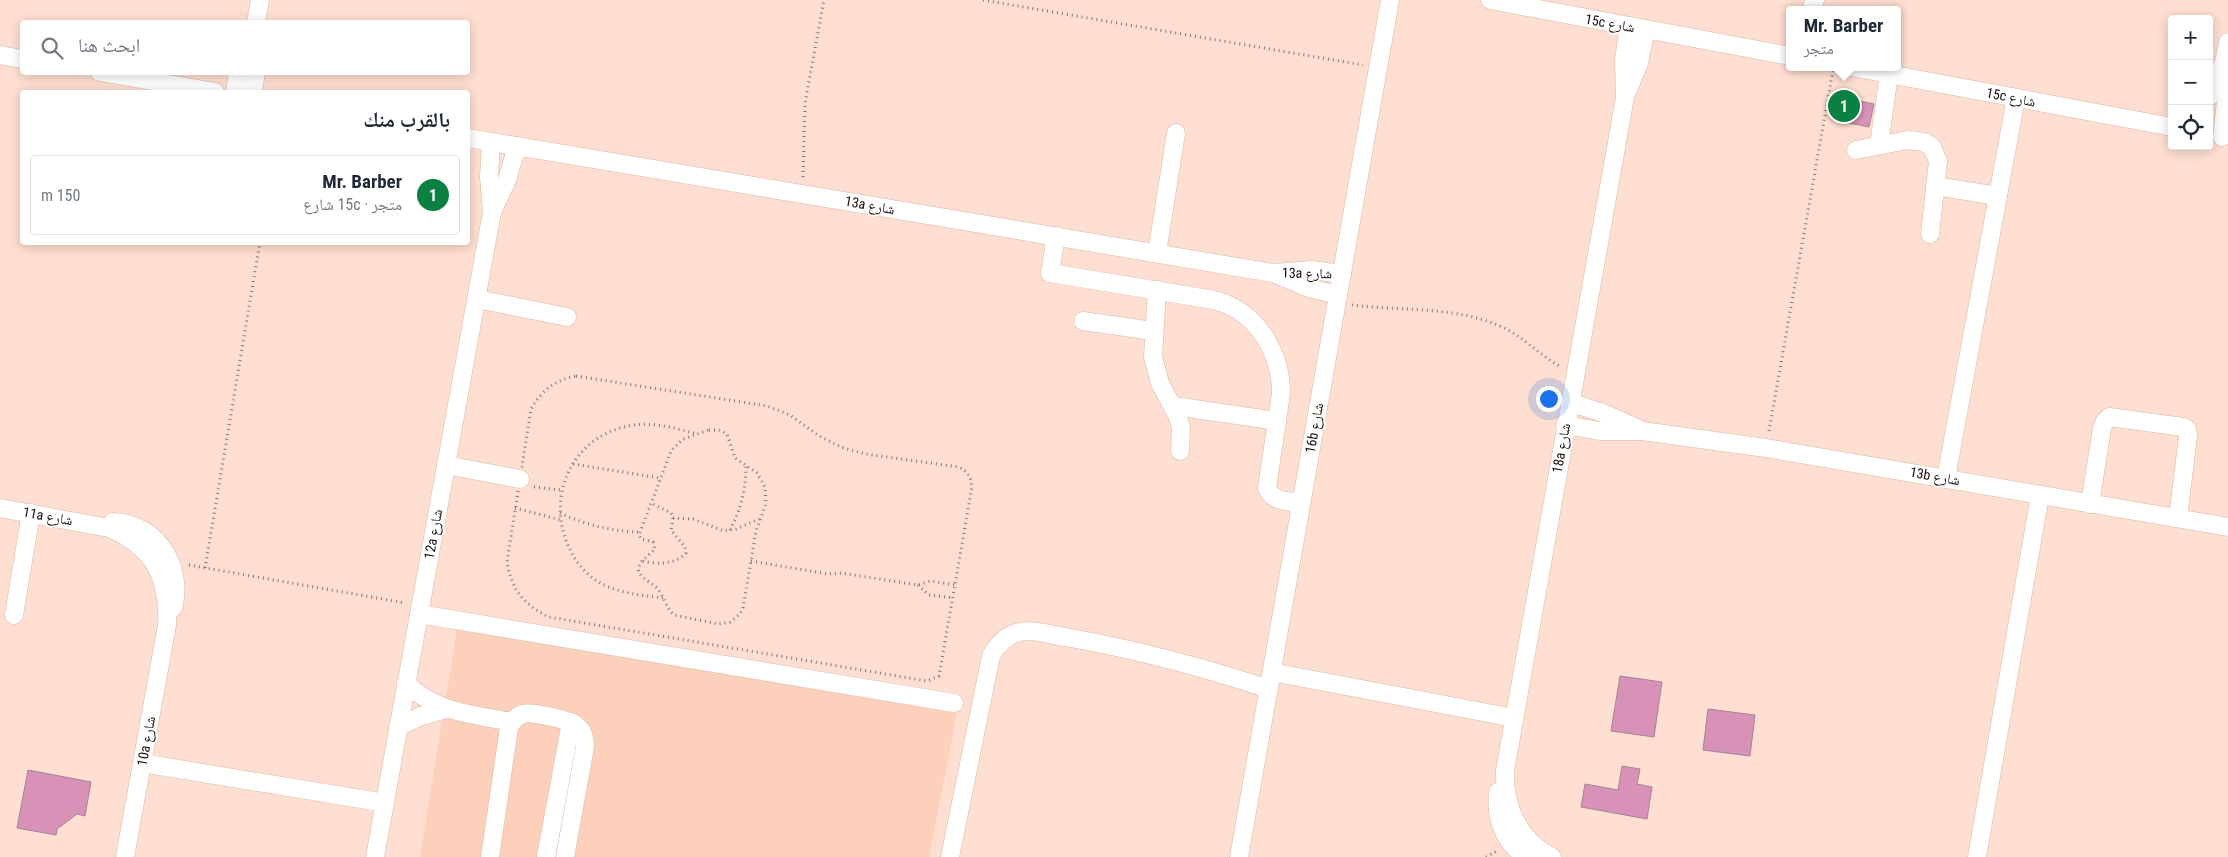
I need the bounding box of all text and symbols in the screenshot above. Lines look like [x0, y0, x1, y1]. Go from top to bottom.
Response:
popup [1786, 6, 1901, 71]
street label: 15c شارع [1584, 11, 1636, 37]
text: Mr. Barber [1804, 14, 1883, 37]
map controls [2168, 15, 2213, 150]
button: + [2168, 15, 2213, 60]
search box [20, 20, 470, 75]
icon: search [38, 34, 66, 62]
text: ابحث هنا [78, 34, 140, 57]
text: متجر [1804, 39, 1834, 58]
button: − [2168, 60, 2213, 105]
street label: 15c شارع [1984, 84, 2037, 112]
pin: 1 [1828, 87, 1860, 125]
button: locate [2168, 105, 2213, 150]
text: بالقرب منك [363, 108, 450, 132]
text: Mr. Barber [322, 170, 402, 193]
text: 150 m [41, 186, 80, 205]
text: 1 [429, 186, 437, 205]
street label: 13a شارع [843, 193, 896, 219]
text: متجر · 15c شارع [303, 195, 402, 214]
street label: 13a شارع [1282, 265, 1332, 283]
your location [1536, 386, 1562, 412]
street label: 16b شارع [1302, 402, 1328, 455]
street label: 18a شارع [1549, 422, 1575, 475]
street label: 13b شارع [1908, 464, 1961, 490]
street label: 11a شارع [21, 504, 74, 530]
street label: 12a شارع [421, 508, 447, 561]
street label: 10a شارع [134, 715, 160, 768]

